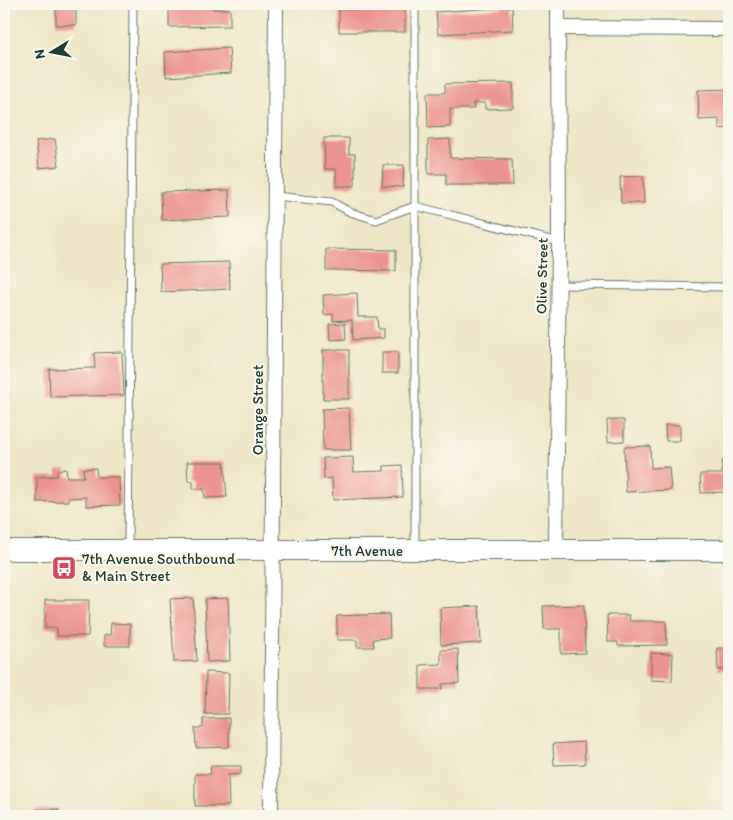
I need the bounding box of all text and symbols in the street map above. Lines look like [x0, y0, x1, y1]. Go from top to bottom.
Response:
north arrow [28, 28, 78, 78]
text: N [30, 48, 49, 60]
street label: Olive Street [532, 237, 552, 314]
street label: Orange Street [249, 364, 267, 455]
street label: 7th Avenue [331, 542, 403, 560]
place label: 7th Avenue Southbound & Main Street [82, 550, 235, 585]
bus stop icon: 7th Avenue Southbound & Main Street [51, 555, 77, 581]

